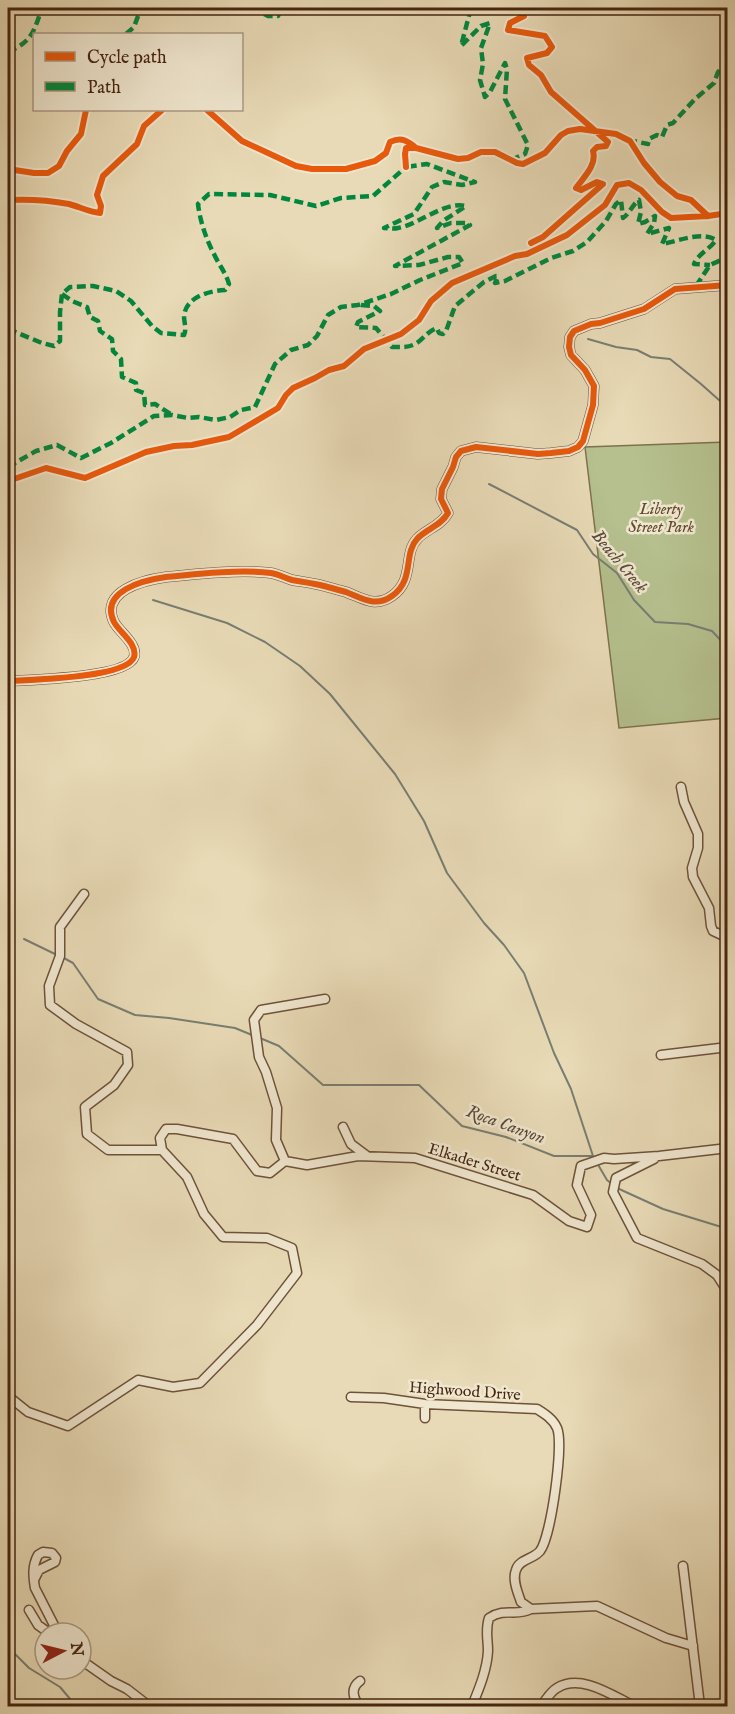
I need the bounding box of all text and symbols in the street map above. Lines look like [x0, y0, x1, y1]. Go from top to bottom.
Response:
legend [33, 33, 243, 111]
text: Cycle path [87, 47, 167, 70]
text: Path [87, 77, 121, 100]
park label: Liberty Street Park [628, 500, 694, 538]
water label: Beach Creek [586, 525, 652, 598]
water label: Roca Canyon [463, 1100, 548, 1150]
street label: Elkader Street [426, 1139, 524, 1187]
street label: Highwood Drive [408, 1378, 521, 1406]
north arrow [33, 1621, 93, 1681]
text: N [65, 1640, 87, 1658]

